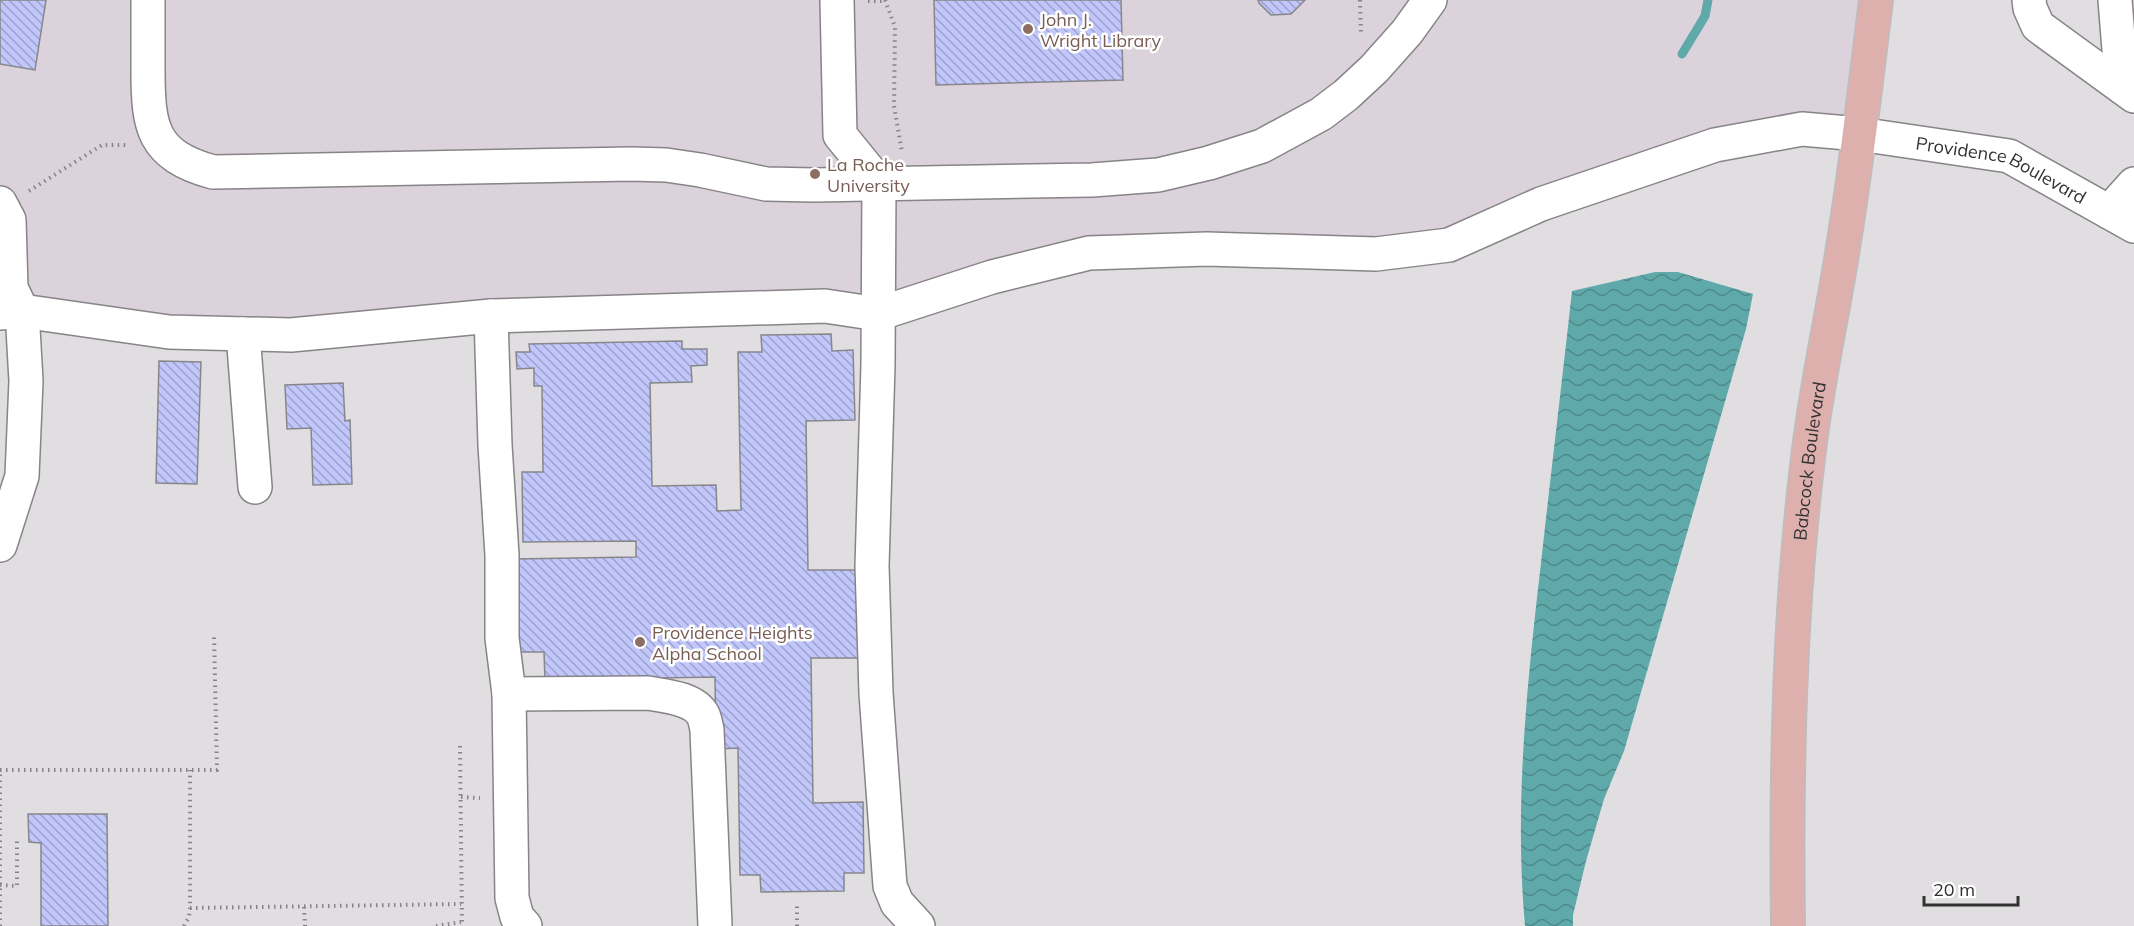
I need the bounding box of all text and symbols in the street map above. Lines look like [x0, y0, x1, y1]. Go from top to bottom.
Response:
place label: John J. Wright Library [1040, 8, 1161, 52]
marker: John J. Wright Library [1021, 22, 1035, 36]
street label: Providence Boulevard [1914, 131, 2090, 208]
place label: La Roche University [827, 153, 910, 197]
marker: La Roche University [808, 167, 822, 181]
street label: Babcock Boulevard [1788, 380, 1831, 541]
place label: Providence Heights Alpha School [652, 621, 813, 665]
marker: Providence Heights Alpha School [633, 635, 647, 649]
scale bar [1924, 869, 2018, 907]
text: 20 m [1933, 878, 1975, 901]

